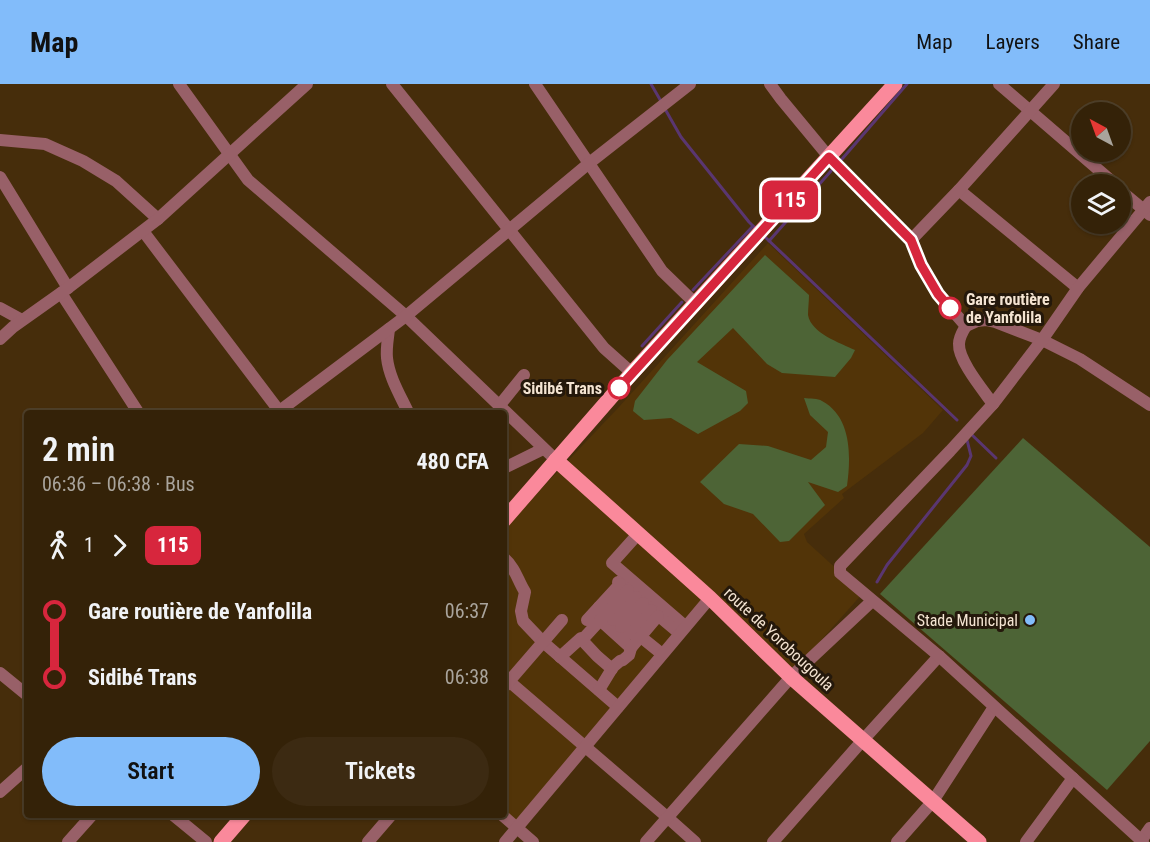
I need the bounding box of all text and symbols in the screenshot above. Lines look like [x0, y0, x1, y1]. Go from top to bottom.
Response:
text: Map [30, 26, 78, 59]
text: Map [916, 30, 953, 54]
text: Layers [986, 30, 1040, 54]
text: Share [1073, 30, 1120, 54]
north arrow [1071, 102, 1131, 162]
map controls [1071, 102, 1131, 234]
button: layers [1071, 174, 1131, 234]
line badge: 115 [756, 180, 824, 220]
text: 115 [774, 188, 806, 212]
place label: Gare routière de Yanfolila [966, 290, 1050, 327]
marker: Gare routière de Yanfolila [939, 297, 961, 319]
marker: Sidibé Trans [608, 377, 630, 399]
place label: Sidibé Trans [523, 379, 602, 398]
text: 2 min [42, 430, 115, 469]
text: 480 CFA [416, 449, 489, 474]
text: 06:36 – 06:38 · Bus [42, 472, 195, 496]
icon: walk [42, 529, 75, 562]
icon: forward [103, 529, 136, 562]
text: 1 [84, 533, 94, 557]
text: 115 [157, 533, 189, 557]
street label: route de Yorobougoula [720, 583, 838, 695]
text: Gare routière de Yanfolila [88, 599, 312, 624]
text: 06:37 [445, 599, 489, 623]
place label: Stade Municipal [917, 611, 1018, 630]
marker: Stade Municipal [1023, 613, 1037, 627]
text: Sidibé Trans [88, 665, 197, 690]
text: 06:38 [445, 665, 489, 689]
button: Start [42, 737, 260, 806]
button: Tickets [272, 737, 489, 806]

